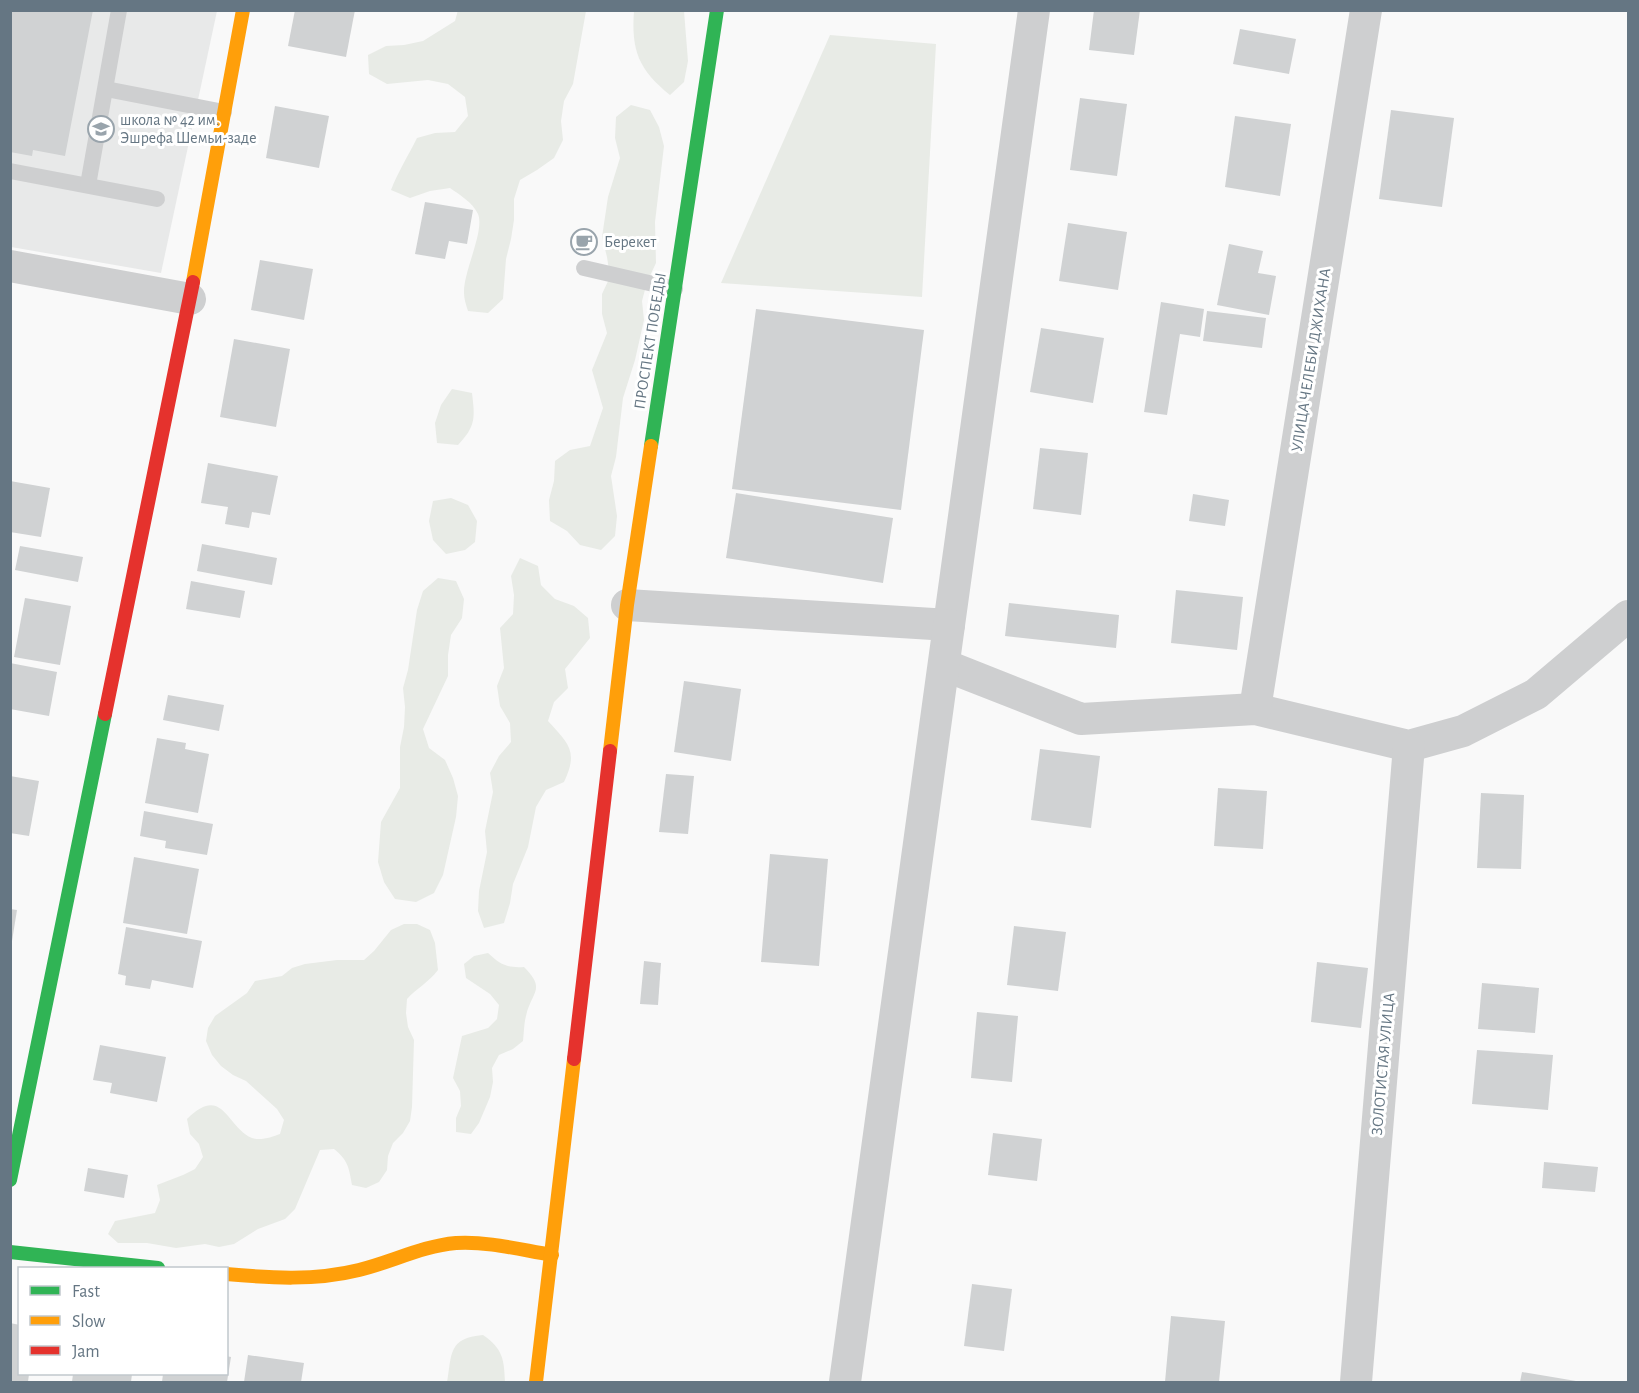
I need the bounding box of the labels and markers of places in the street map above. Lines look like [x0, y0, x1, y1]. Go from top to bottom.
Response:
place label: школа № 42 им. Эшрефа Шемьи-заде [120, 112, 256, 146]
school or university icon: школа № 42 им. Эшрефа Шемьи-заде [86, 114, 116, 144]
cafe icon: Берекет [569, 227, 599, 257]
place label: Берекет [604, 234, 656, 250]

